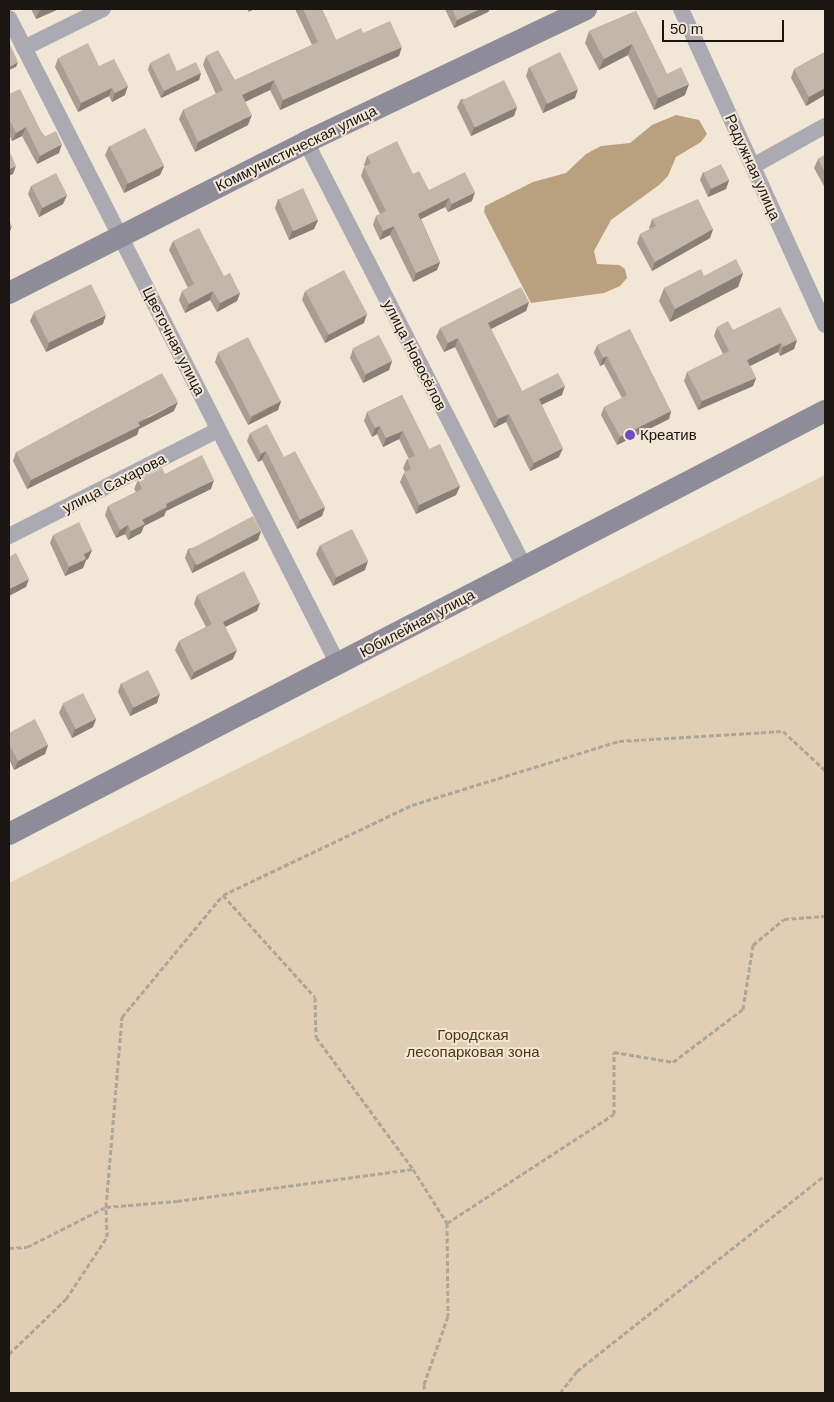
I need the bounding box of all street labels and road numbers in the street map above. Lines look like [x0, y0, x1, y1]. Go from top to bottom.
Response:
street label: Коммунистическая улица [212, 101, 380, 195]
street label: Радужная улица [722, 111, 784, 223]
street label: Цветочная улица [139, 284, 209, 398]
street label: улица Новосёлов [379, 297, 451, 413]
street label: улица Сахарова [59, 449, 169, 517]
street label: Юбилейная улица [356, 585, 478, 661]

